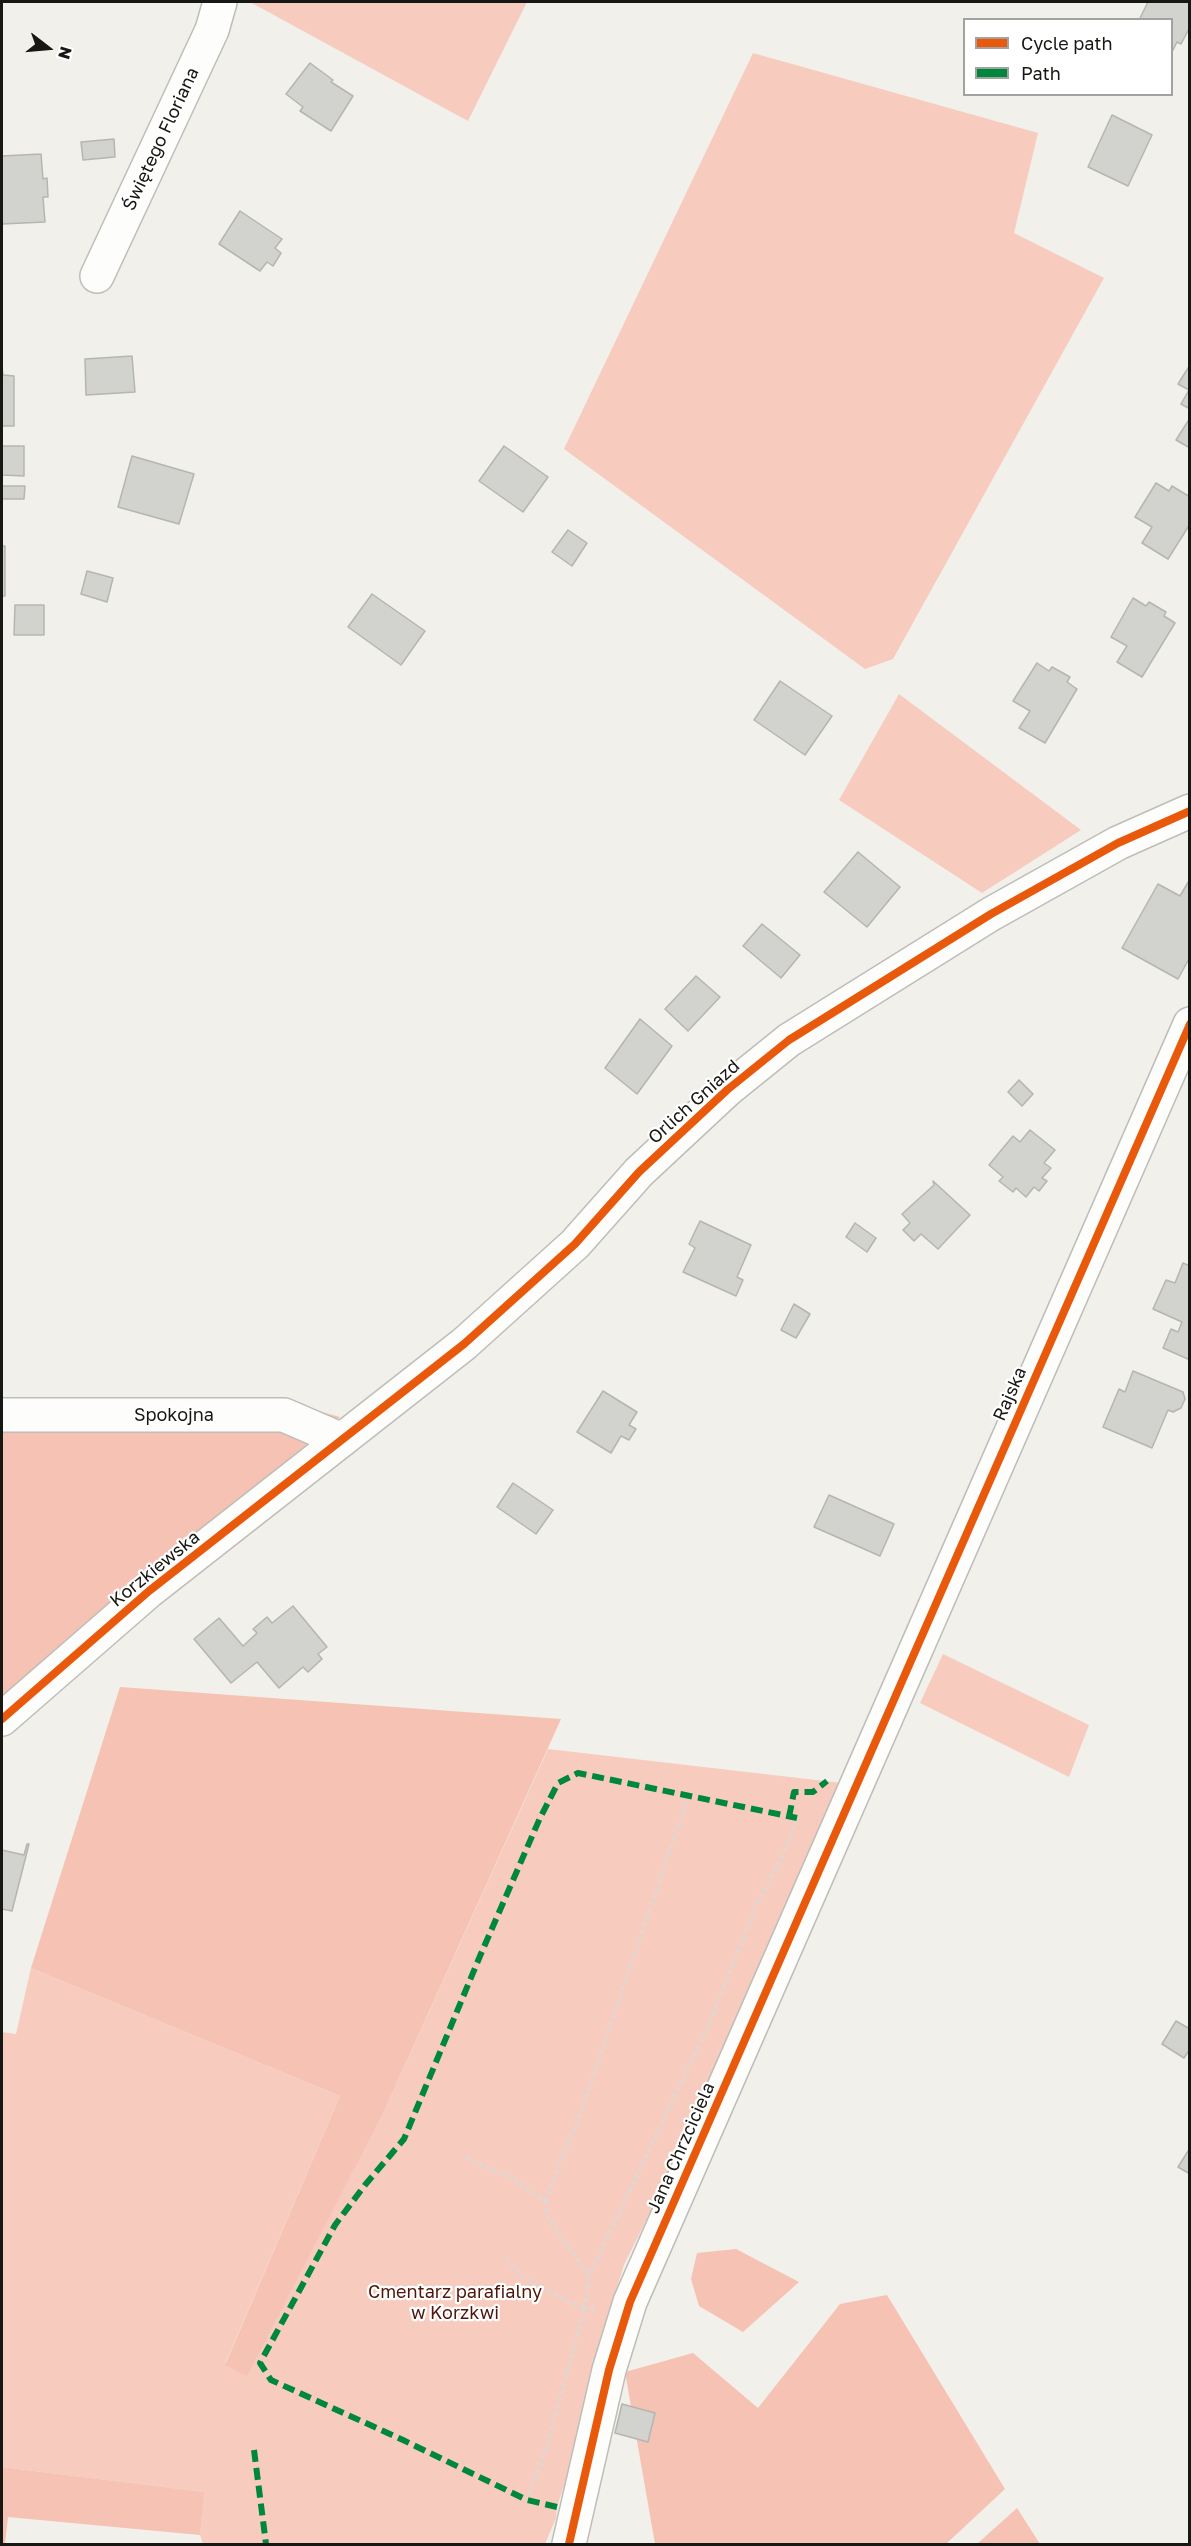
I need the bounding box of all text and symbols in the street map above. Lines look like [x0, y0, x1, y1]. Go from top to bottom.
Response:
north arrow [18, 18, 78, 78]
legend [963, 18, 1173, 96]
text: Cycle path [1021, 32, 1113, 54]
text: N [54, 44, 77, 62]
text: Path [1021, 62, 1061, 84]
street label: Świętego Floriana [118, 64, 204, 214]
street label: Orlich Gniazd [644, 1055, 744, 1149]
street label: Rajska [989, 1364, 1031, 1424]
street label: Spokojna [134, 1404, 214, 1426]
street label: Korzkiewska [106, 1526, 204, 1612]
street label: Jana Chrzciciela [642, 2079, 720, 2217]
park label: Cmentarz parafialny w Korzkwi [368, 2281, 542, 2324]

